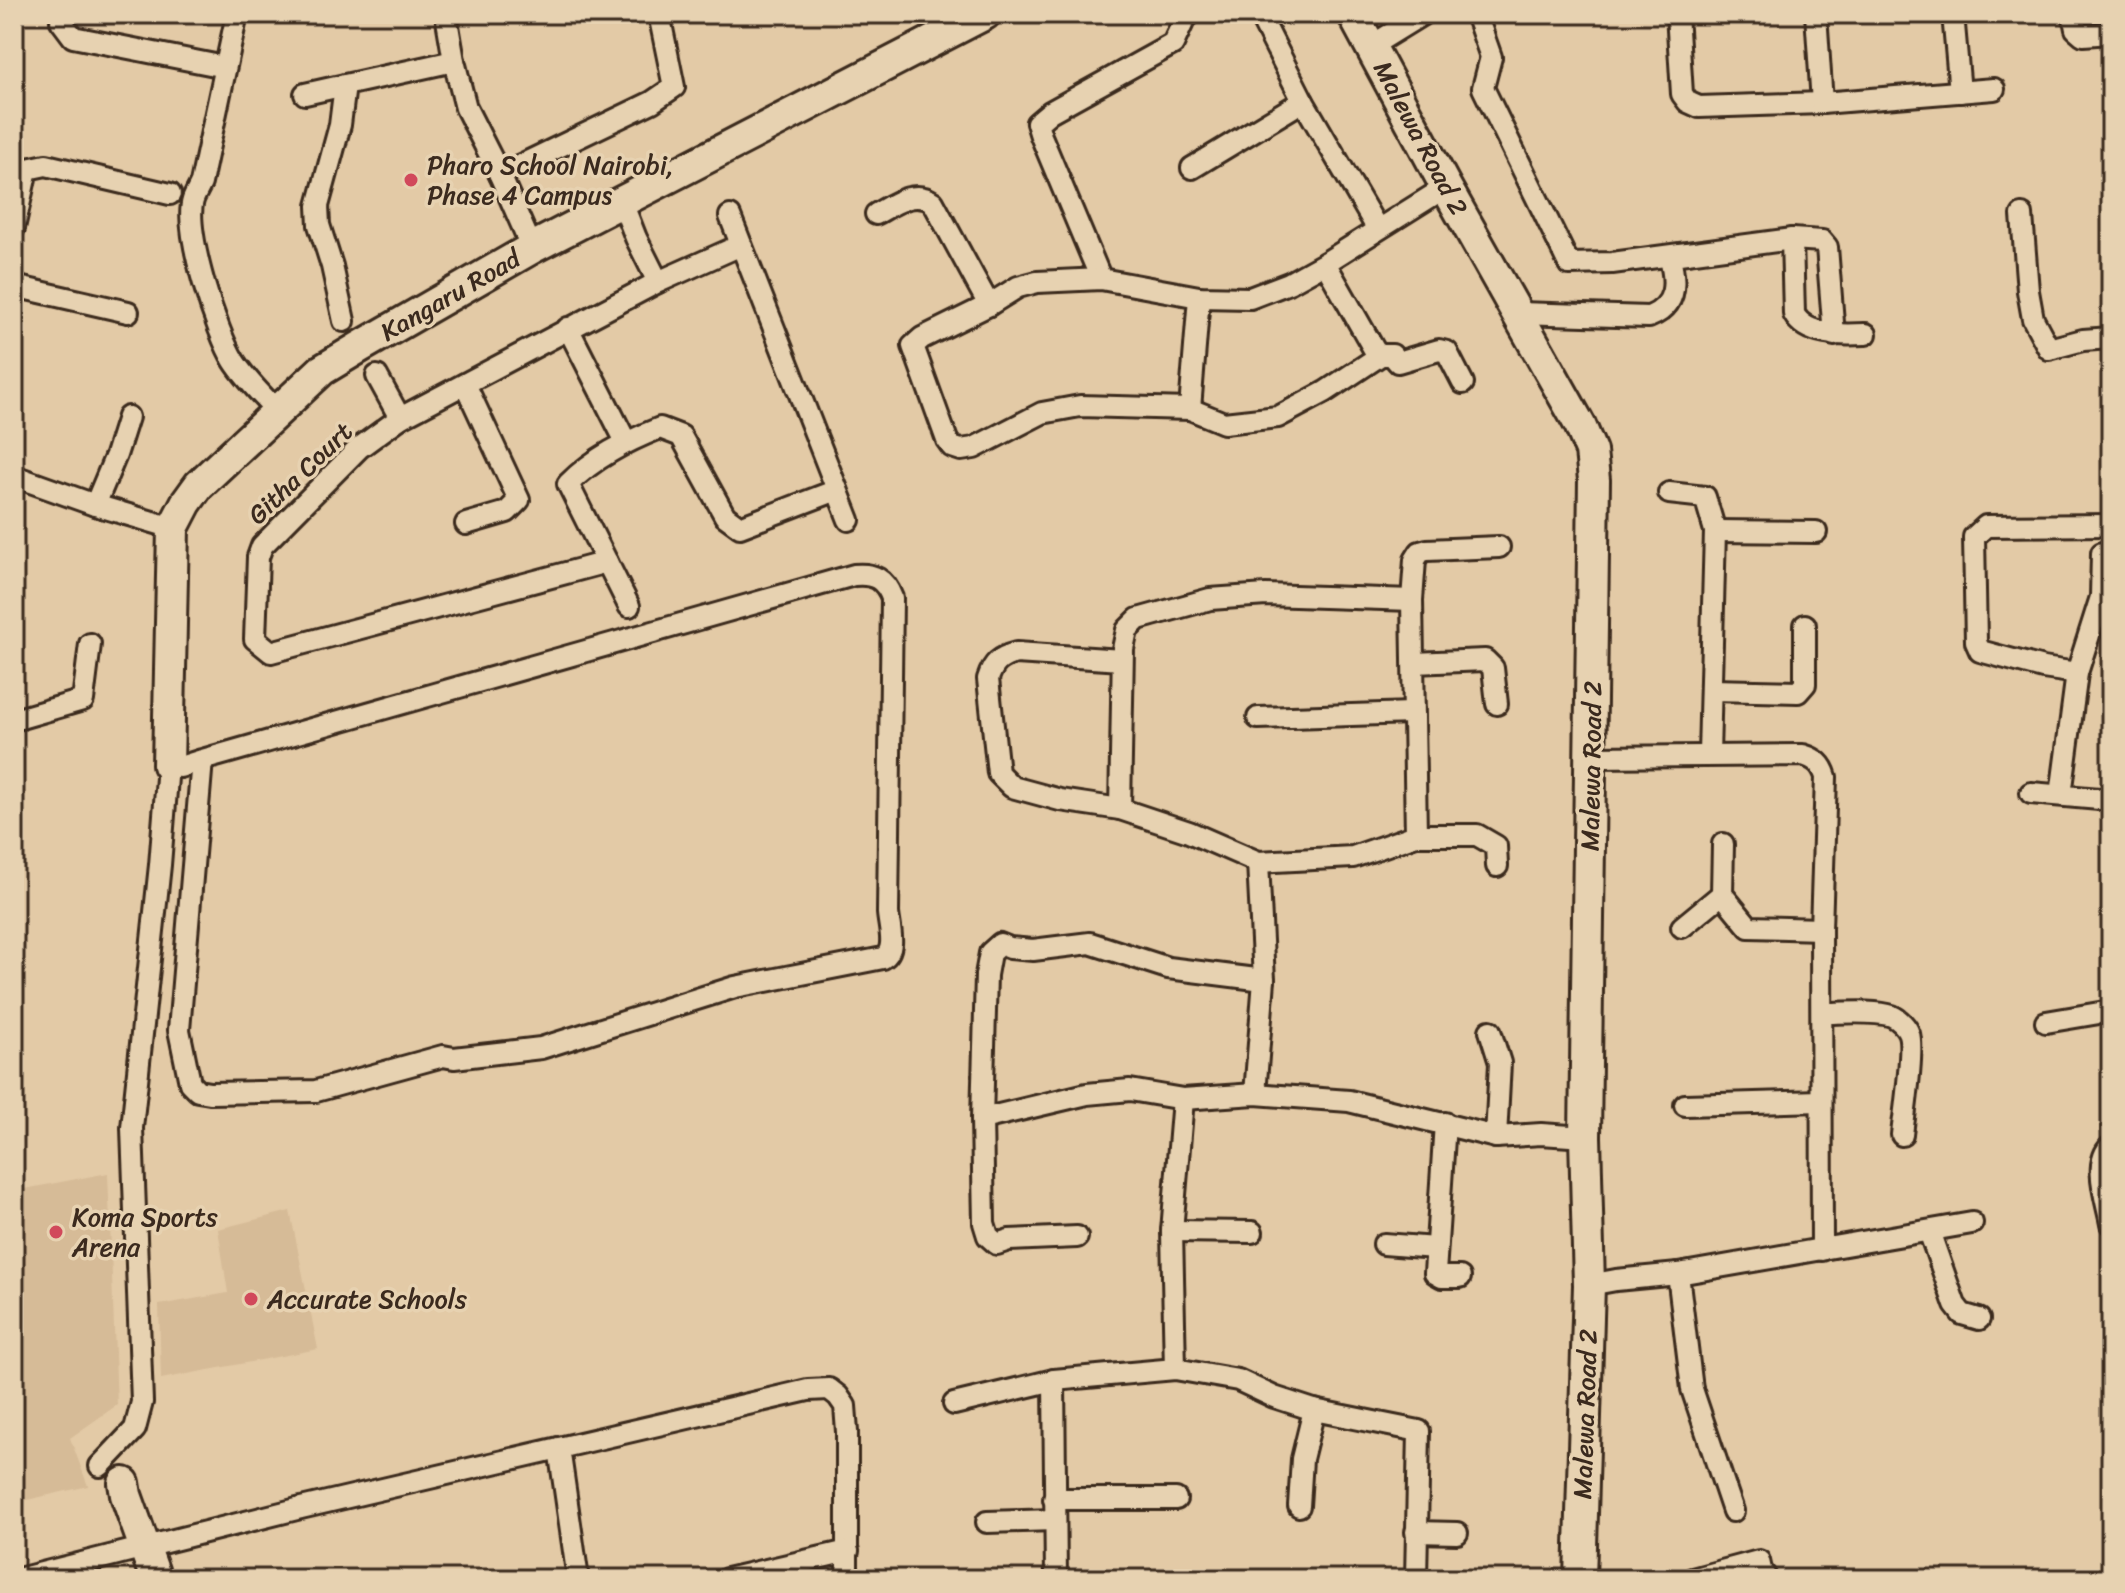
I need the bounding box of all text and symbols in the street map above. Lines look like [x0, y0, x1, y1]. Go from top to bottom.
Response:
street label: Malewa Road 2 [1361, 52, 1481, 224]
place label: Pharo School Nairobi, Phase 4 Campus [427, 142, 674, 218]
marker: Pharo School Nairobi, Phase 4 Campus [402, 171, 420, 189]
street label: Kangaru Road [371, 235, 531, 354]
street label: Githa Court [236, 410, 364, 536]
street label: Malewa Road 2 [1567, 680, 1615, 852]
place label: Koma Sports Arena [71, 1194, 218, 1270]
marker: Koma Sports Arena [47, 1223, 65, 1241]
place label: Accurate Schools [266, 1276, 467, 1322]
marker: Accurate Schools [242, 1290, 260, 1308]
street label: Malewa Road 2 [1559, 1328, 1611, 1500]

